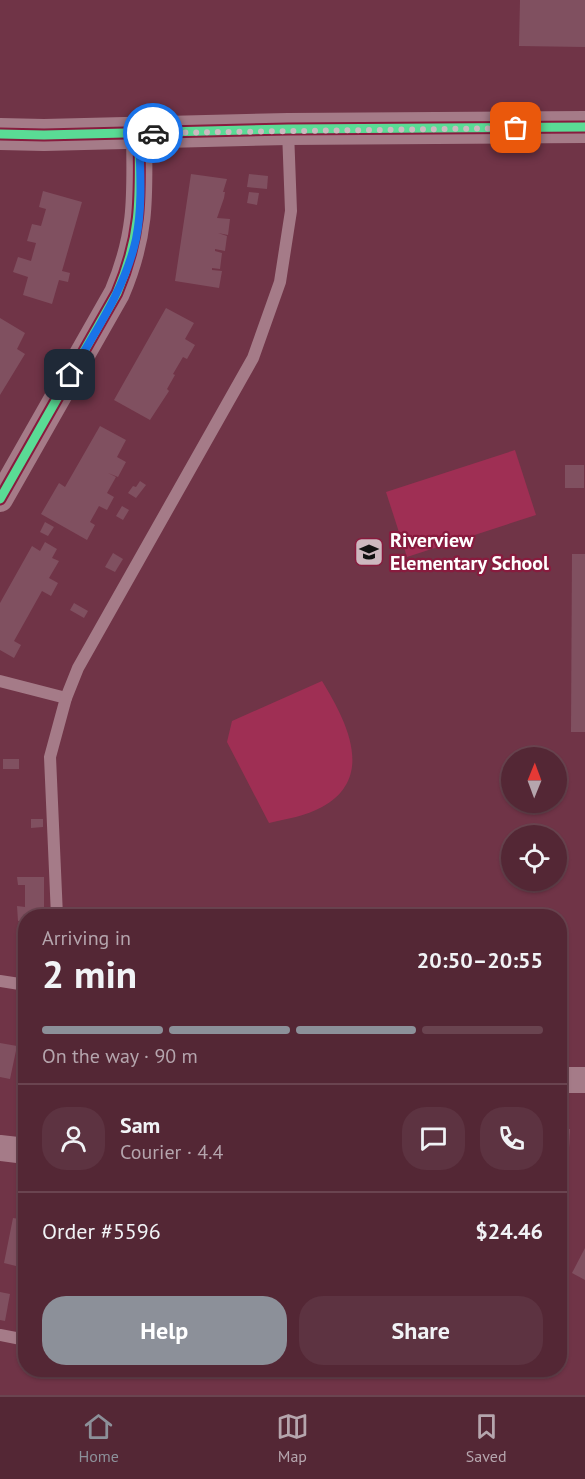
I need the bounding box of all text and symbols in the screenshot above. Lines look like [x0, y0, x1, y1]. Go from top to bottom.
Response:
pin [490, 102, 541, 153]
courier [123, 103, 183, 163]
icon: bag [499, 111, 532, 144]
icon: car [137, 117, 170, 150]
pin [44, 349, 95, 400]
icon: home [53, 358, 86, 391]
place label: Riverview Elementary School [390, 527, 549, 576]
school or university icon: Riverview Elementary School [353, 536, 385, 568]
north arrow [501, 747, 567, 813]
map controls [501, 747, 567, 891]
button: locate [501, 825, 567, 891]
text: Arriving in [42, 925, 131, 951]
text: 20:50–20:55 [417, 946, 543, 974]
text: 2 min [42, 948, 137, 999]
text: On the way · 90 m [42, 1043, 198, 1069]
button: person [42, 1107, 105, 1170]
button: chat [402, 1107, 465, 1170]
button: phone [480, 1107, 543, 1170]
text: Sam [120, 1111, 160, 1139]
text: Courier · 4.4 [120, 1139, 223, 1165]
text: Order #5596 [42, 1217, 161, 1245]
text: $24.46 [475, 1217, 543, 1245]
button: Help [42, 1296, 287, 1365]
button: Share [299, 1296, 543, 1365]
tab: Home [78, 1410, 119, 1466]
tab: Map [276, 1410, 309, 1466]
tab: Saved [466, 1410, 507, 1466]

